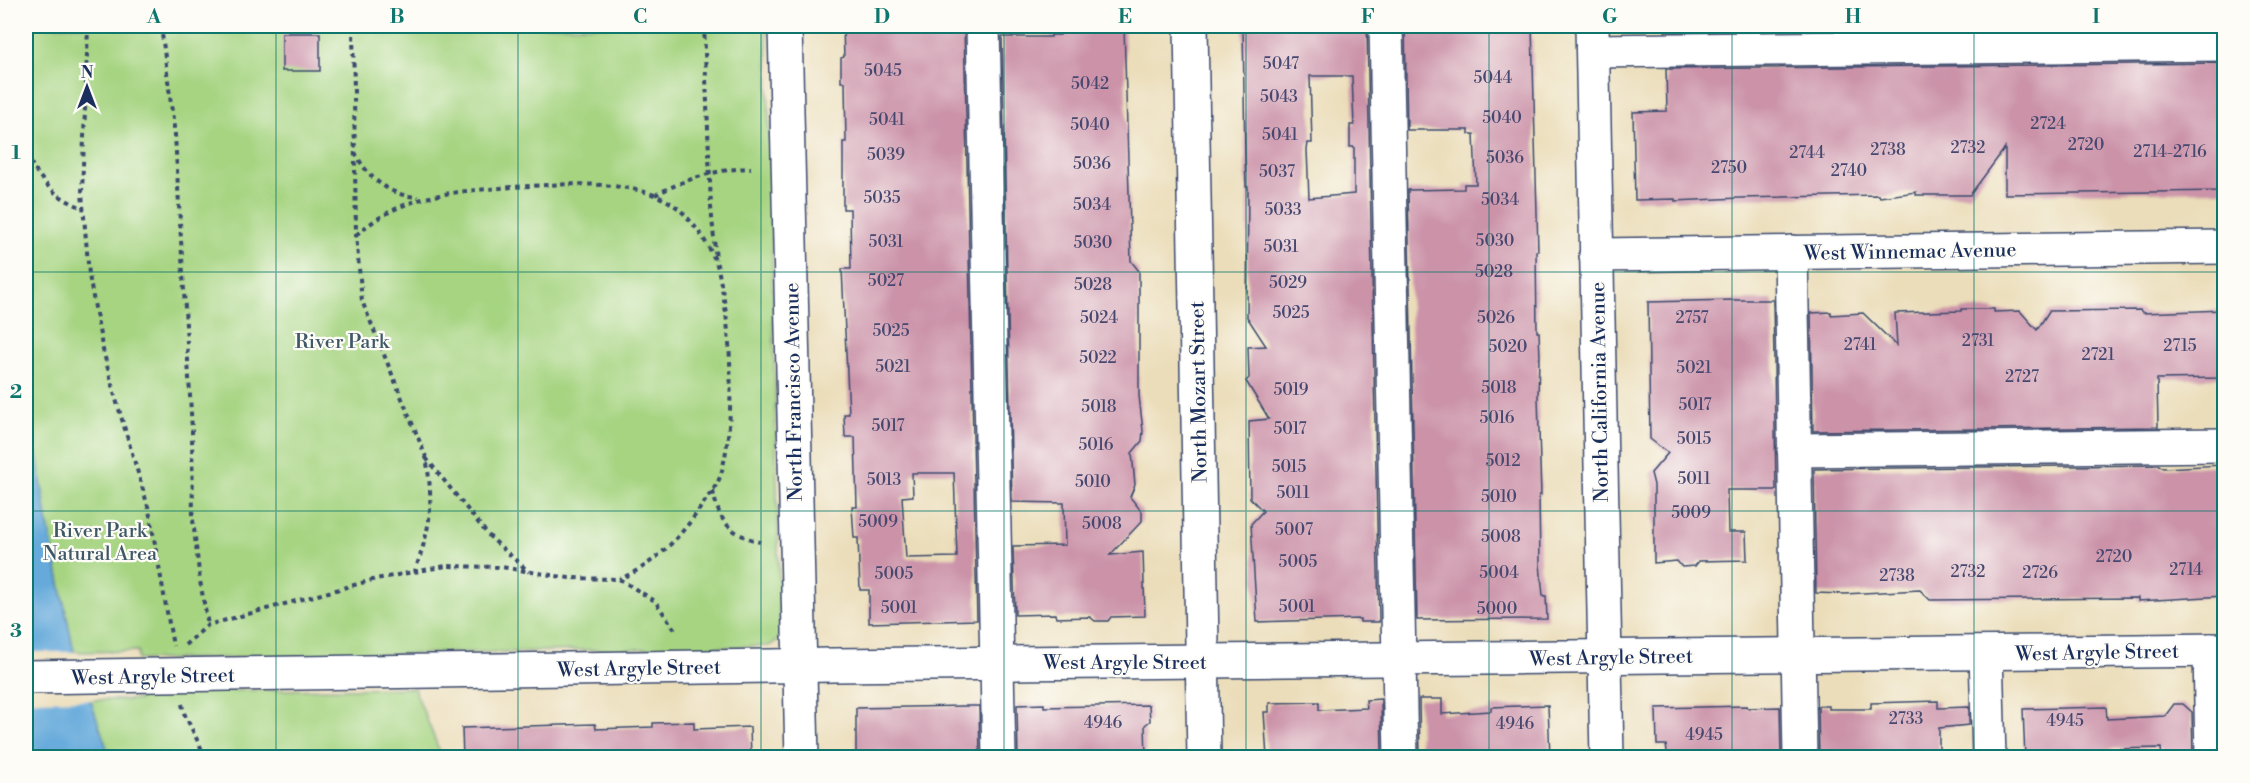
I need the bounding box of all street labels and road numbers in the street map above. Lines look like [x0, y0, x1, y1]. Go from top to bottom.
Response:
street label: West Winnemac Avenue [1802, 238, 2017, 267]
street label: North California Avenue [1586, 281, 1615, 502]
street label: North Francisco Avenue [780, 282, 809, 502]
street label: North Mozart Street [1185, 301, 1214, 483]
street label: West Argyle Street [2014, 640, 2179, 667]
street label: West Argyle Street [1528, 645, 1693, 672]
street label: West Argyle Street [1042, 651, 1207, 676]
street label: West Argyle Street [556, 656, 721, 683]
street label: West Argyle Street [70, 664, 235, 691]

